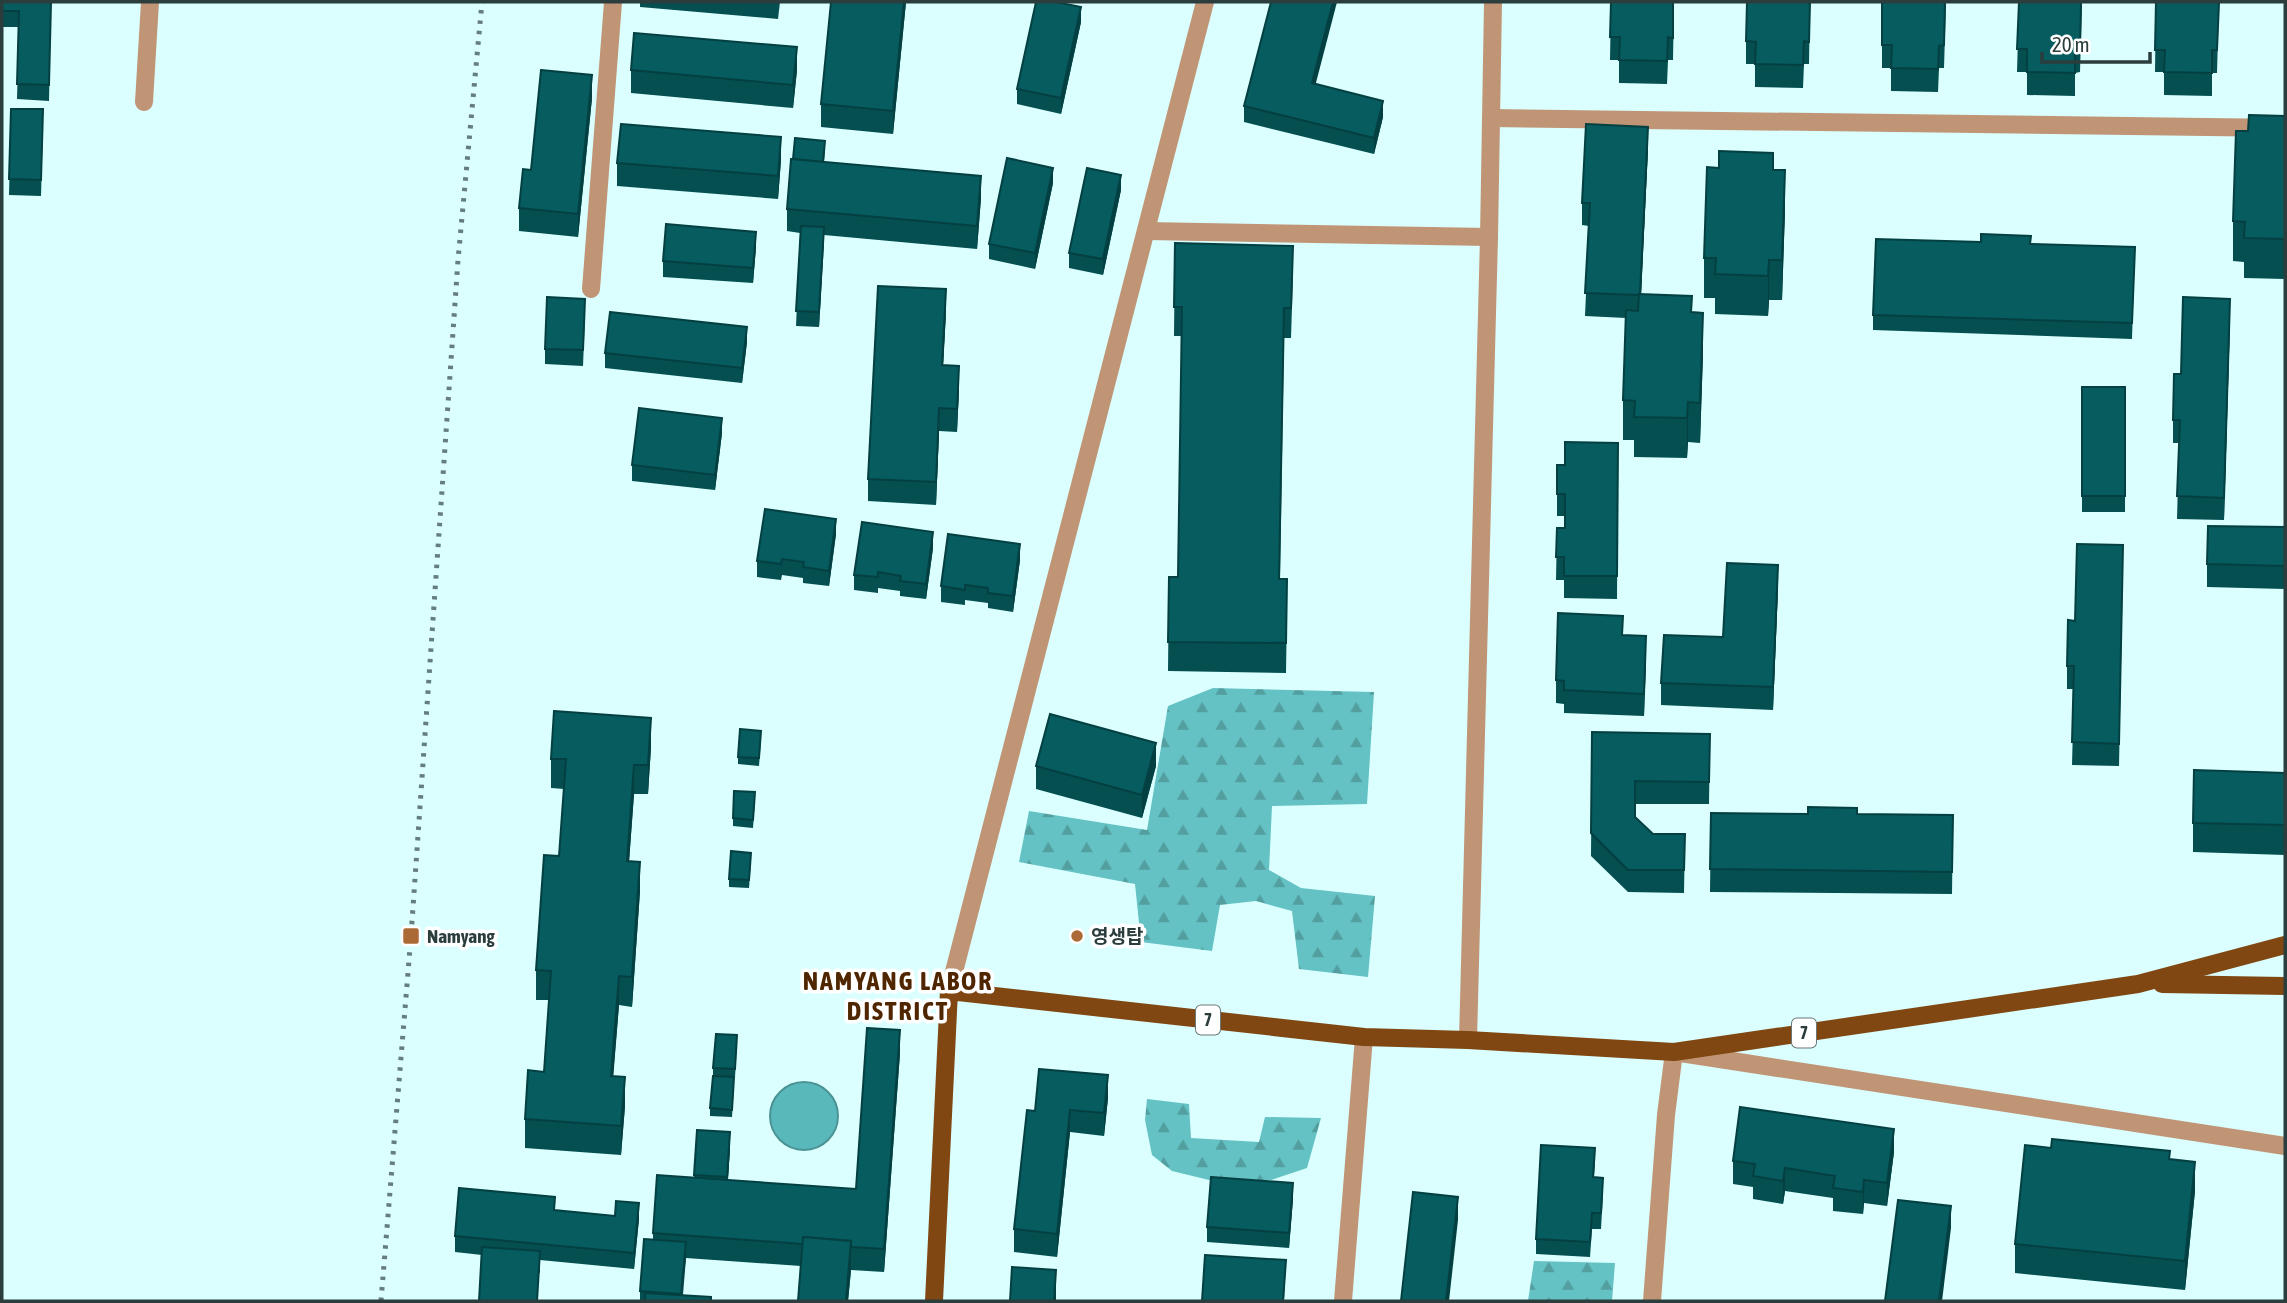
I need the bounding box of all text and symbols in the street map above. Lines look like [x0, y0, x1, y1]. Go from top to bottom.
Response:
scale bar [2042, 21, 2150, 65]
text: 20 m [2052, 32, 2090, 56]
place label: Namyang [427, 925, 495, 947]
place label: 영생탑 [1091, 925, 1143, 947]
marker: Namyang [401, 926, 421, 946]
marker: 영생탑 [1069, 928, 1085, 944]
district label: NAMYANG LABOR DISTRICT [803, 966, 993, 1026]
road number: 7 [1196, 1006, 1220, 1035]
road number: 7 [1792, 1018, 1816, 1048]

